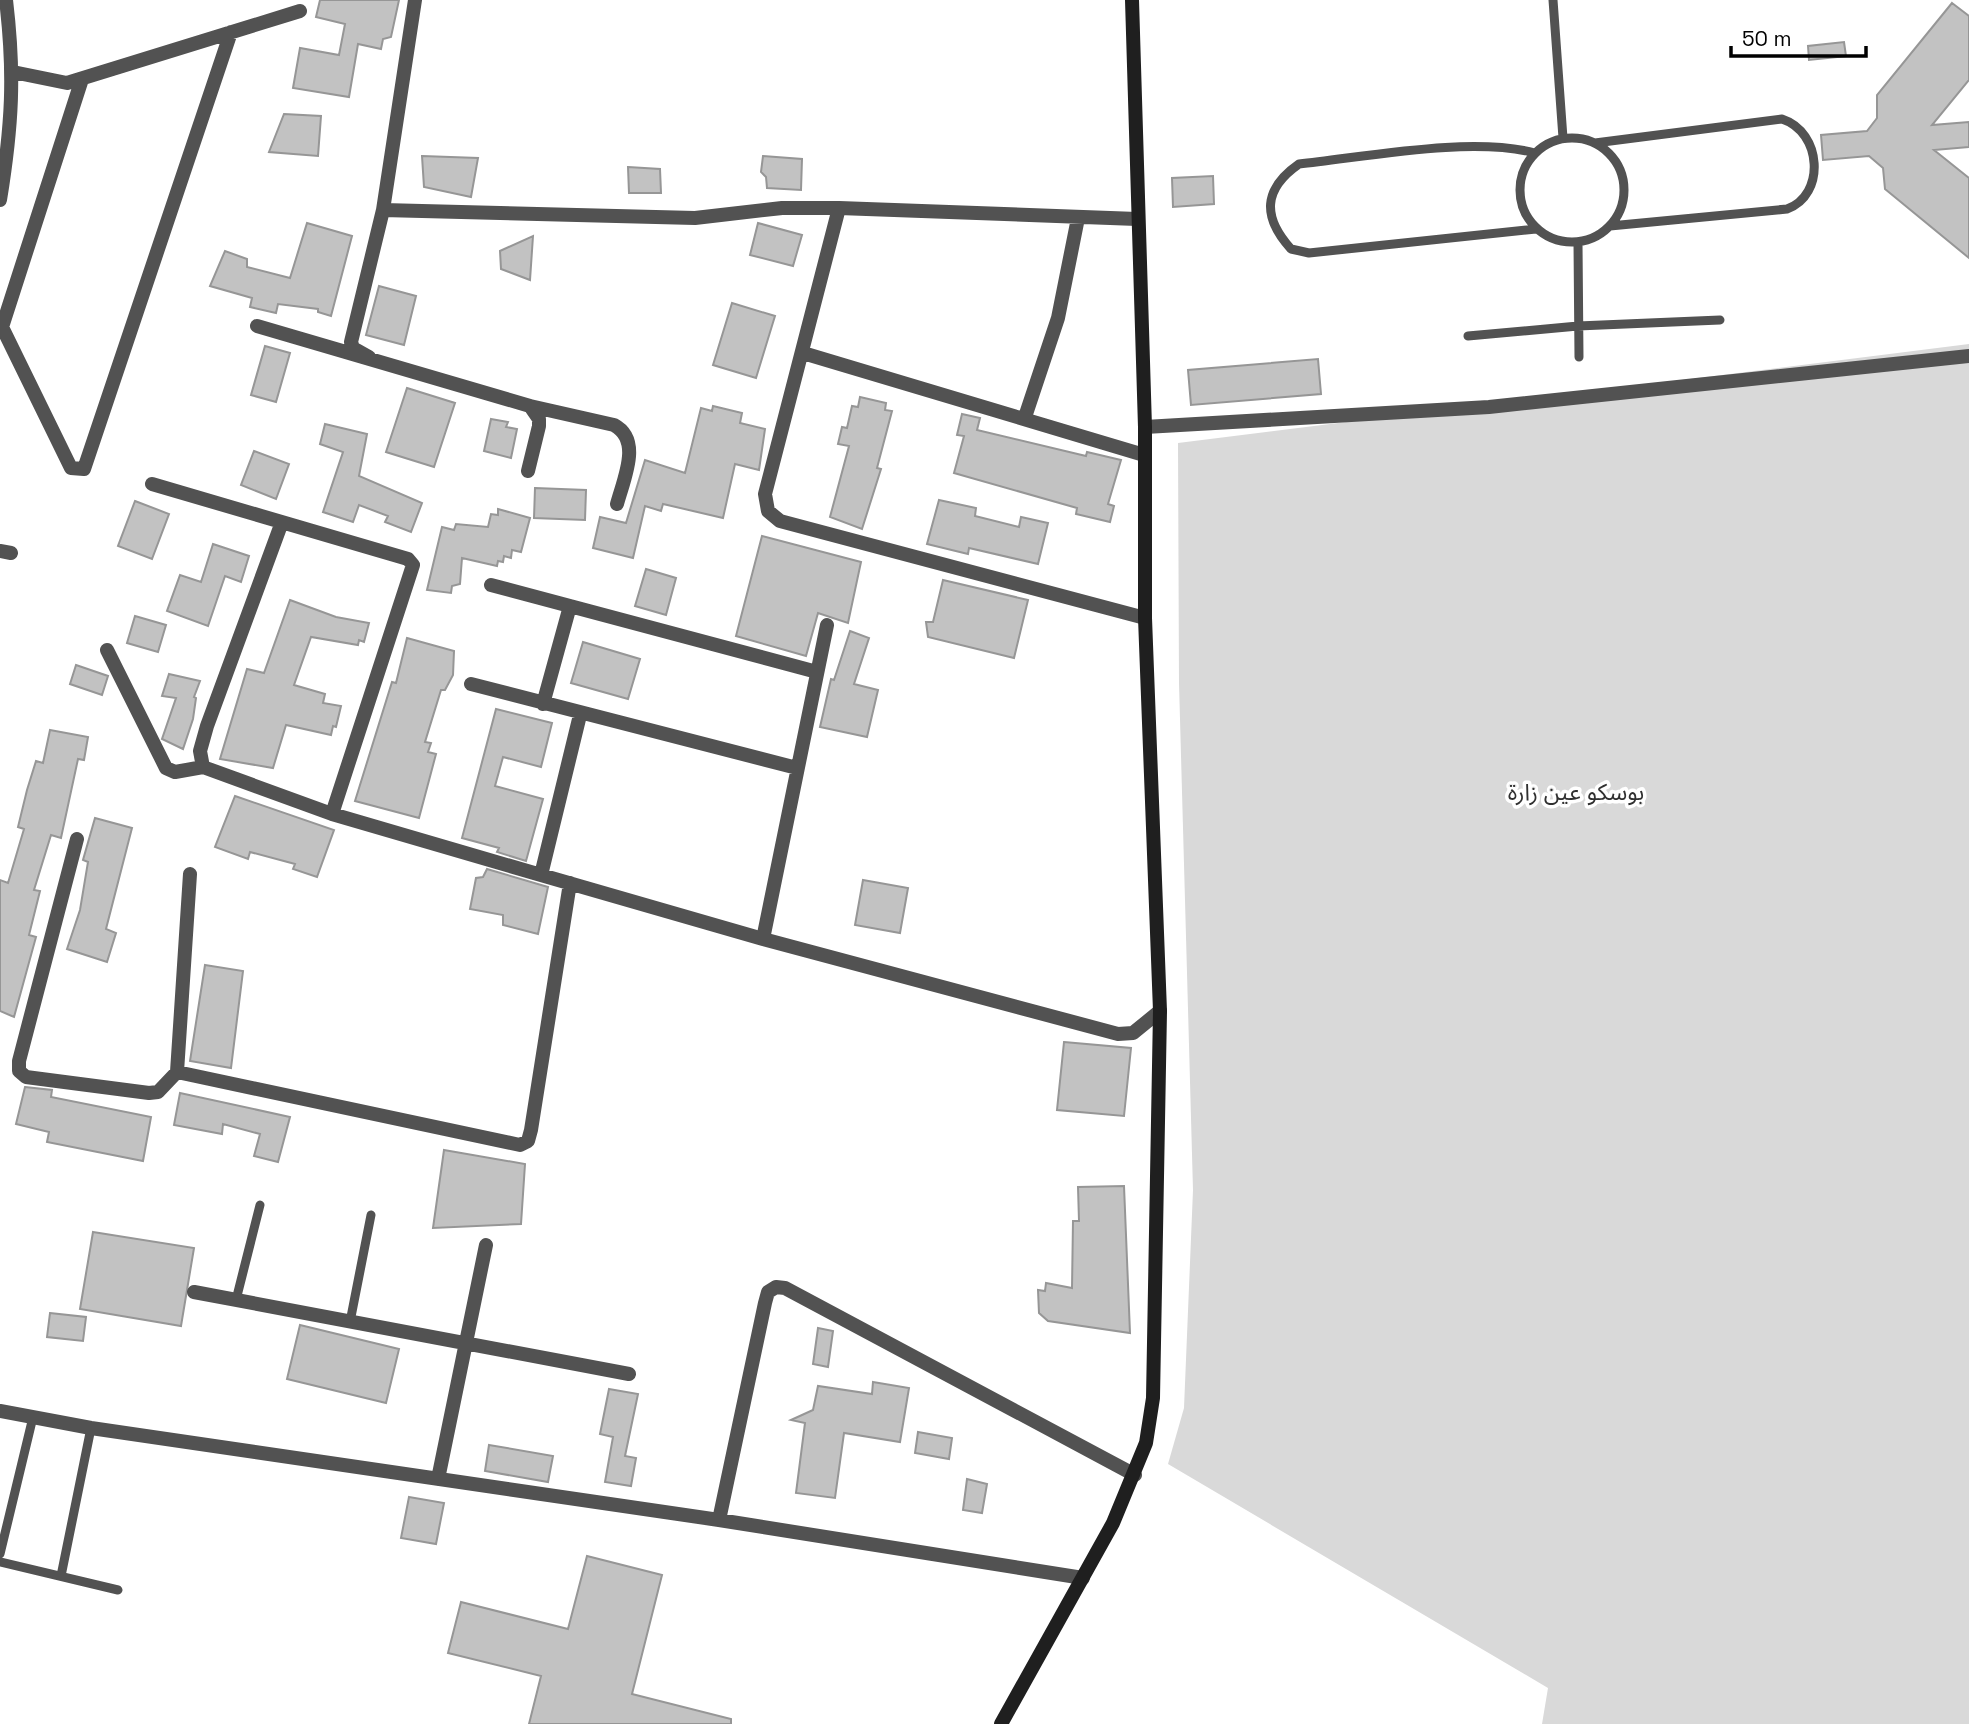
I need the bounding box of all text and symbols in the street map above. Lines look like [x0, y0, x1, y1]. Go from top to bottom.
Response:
scale bar [1731, 14, 1866, 58]
text: 50 m [1742, 25, 1792, 52]
park label: بوسكو عين زارة [1508, 777, 1644, 807]

